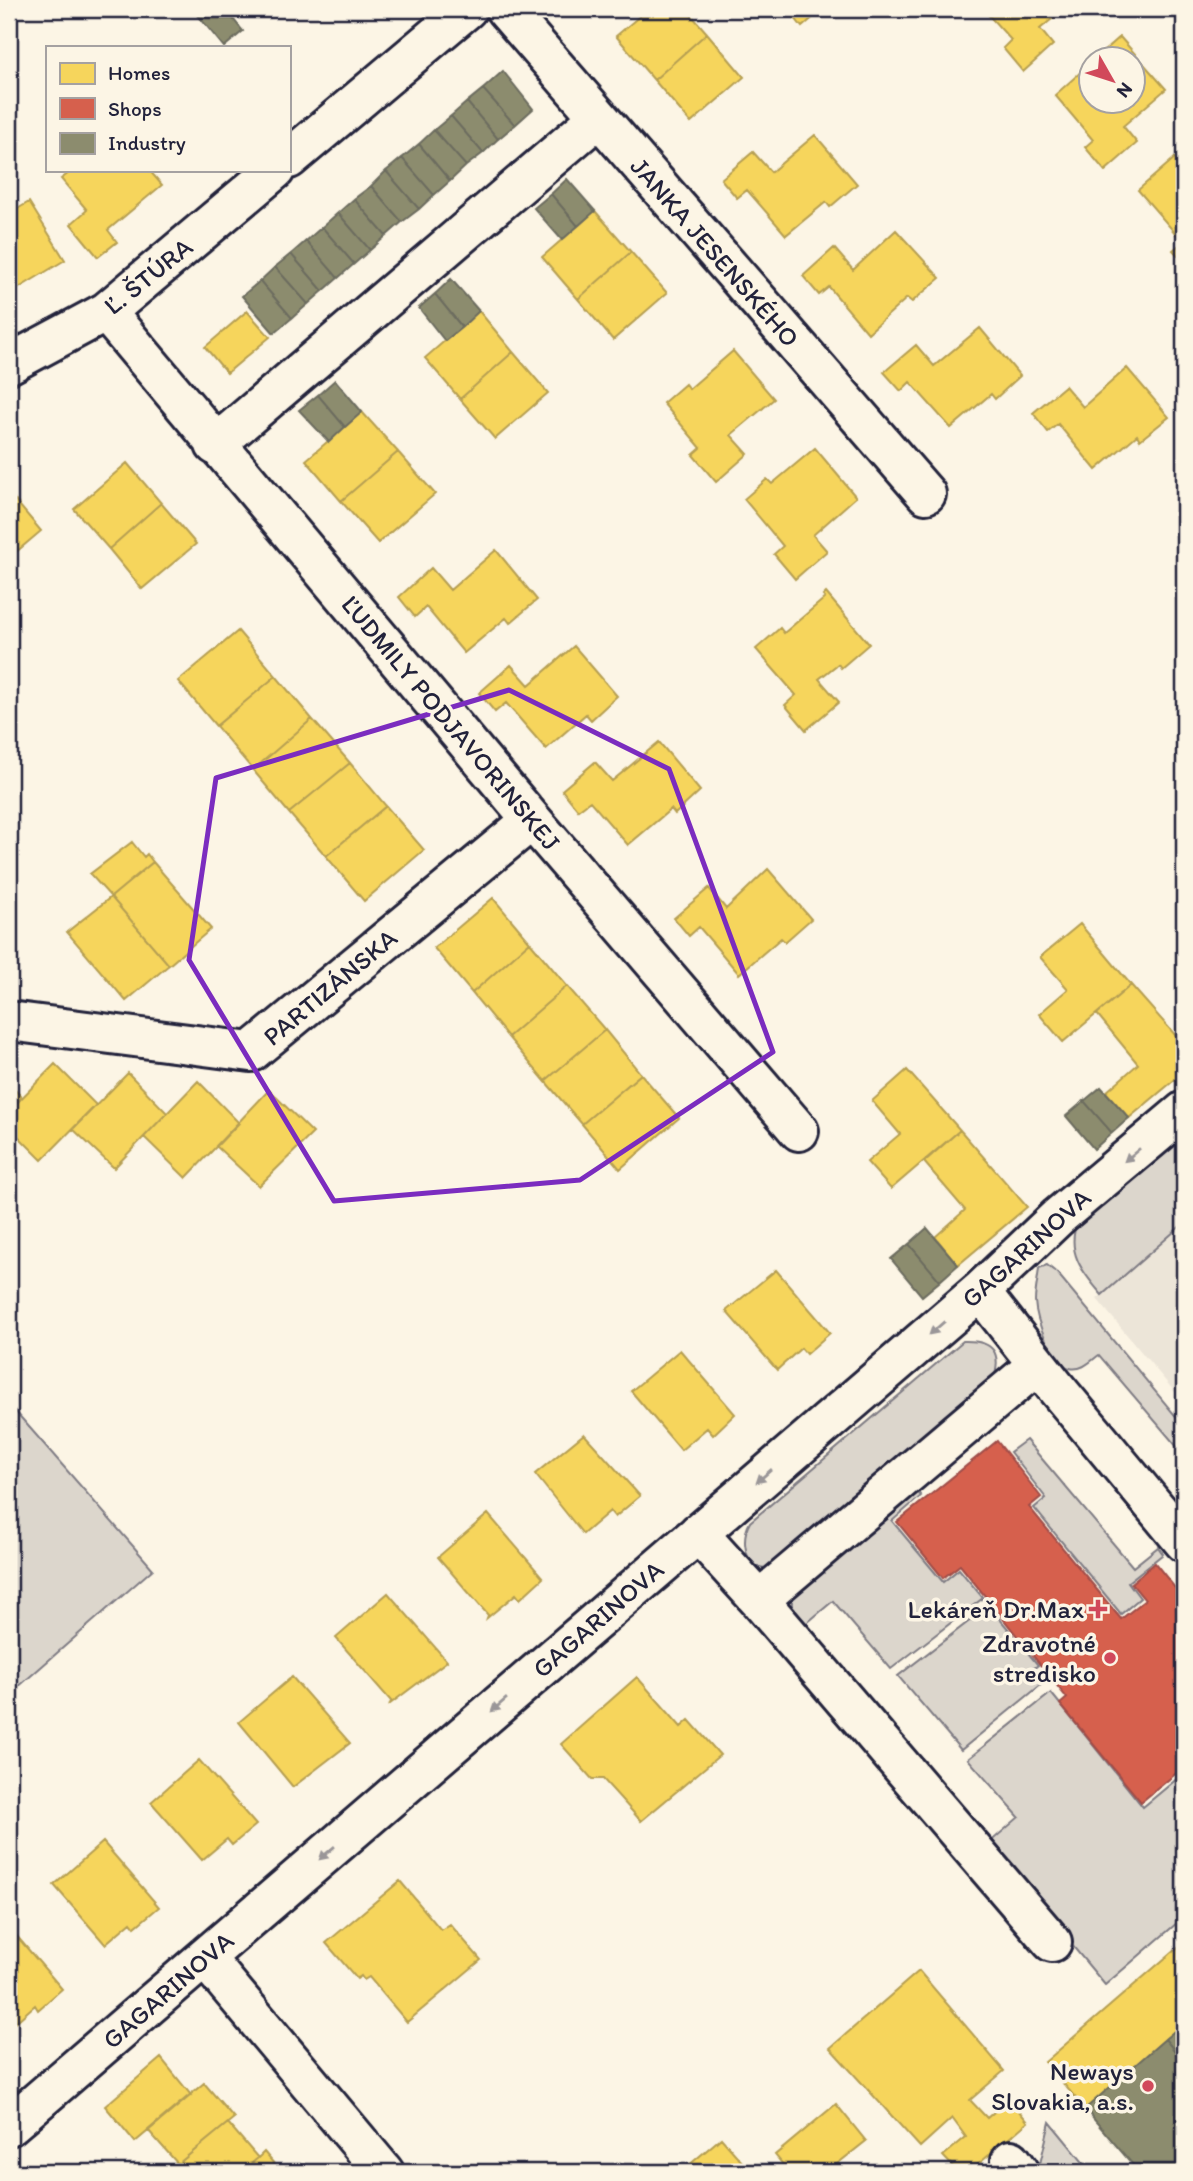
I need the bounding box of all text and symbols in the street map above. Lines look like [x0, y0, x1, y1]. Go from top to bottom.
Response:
legend [46, 46, 290, 172]
north arrow [1078, 46, 1148, 116]
text: Homes [108, 60, 170, 85]
text: N [1112, 78, 1138, 103]
text: Shops [108, 96, 162, 121]
text: Industry [108, 130, 186, 155]
street label: JANKA JESENSKÉHO [624, 150, 806, 354]
street label: Ľ. ŠTÚRA [97, 230, 199, 321]
street label: ĽUDMILY PODJAVORINSKEJ [335, 589, 567, 857]
street label: PARTIZÁNSKA [257, 921, 404, 1052]
one-way arrow [1124, 1147, 1141, 1162]
street label: GAGARINOVA [955, 1181, 1098, 1314]
one-way arrow [928, 1320, 945, 1335]
one-way arrow [755, 1468, 773, 1484]
street label: GAGARINOVA [526, 1553, 670, 1685]
place label: Lekáreň Dr.Max [907, 1593, 1084, 1625]
marker: Lekáreň Dr.Max [1090, 1601, 1106, 1617]
place label: Zdravotné stredisko [982, 1627, 1096, 1689]
marker: Zdravotné stredisko [1102, 1650, 1118, 1666]
one-way arrow [490, 1697, 508, 1713]
one-way arrow [318, 1845, 335, 1860]
street label: GAGARINOVA [96, 1924, 240, 2056]
place label: Neways Slovakia, a.s. [991, 2055, 1134, 2117]
marker: Neways Slovakia, a.s. [1140, 2078, 1156, 2094]

